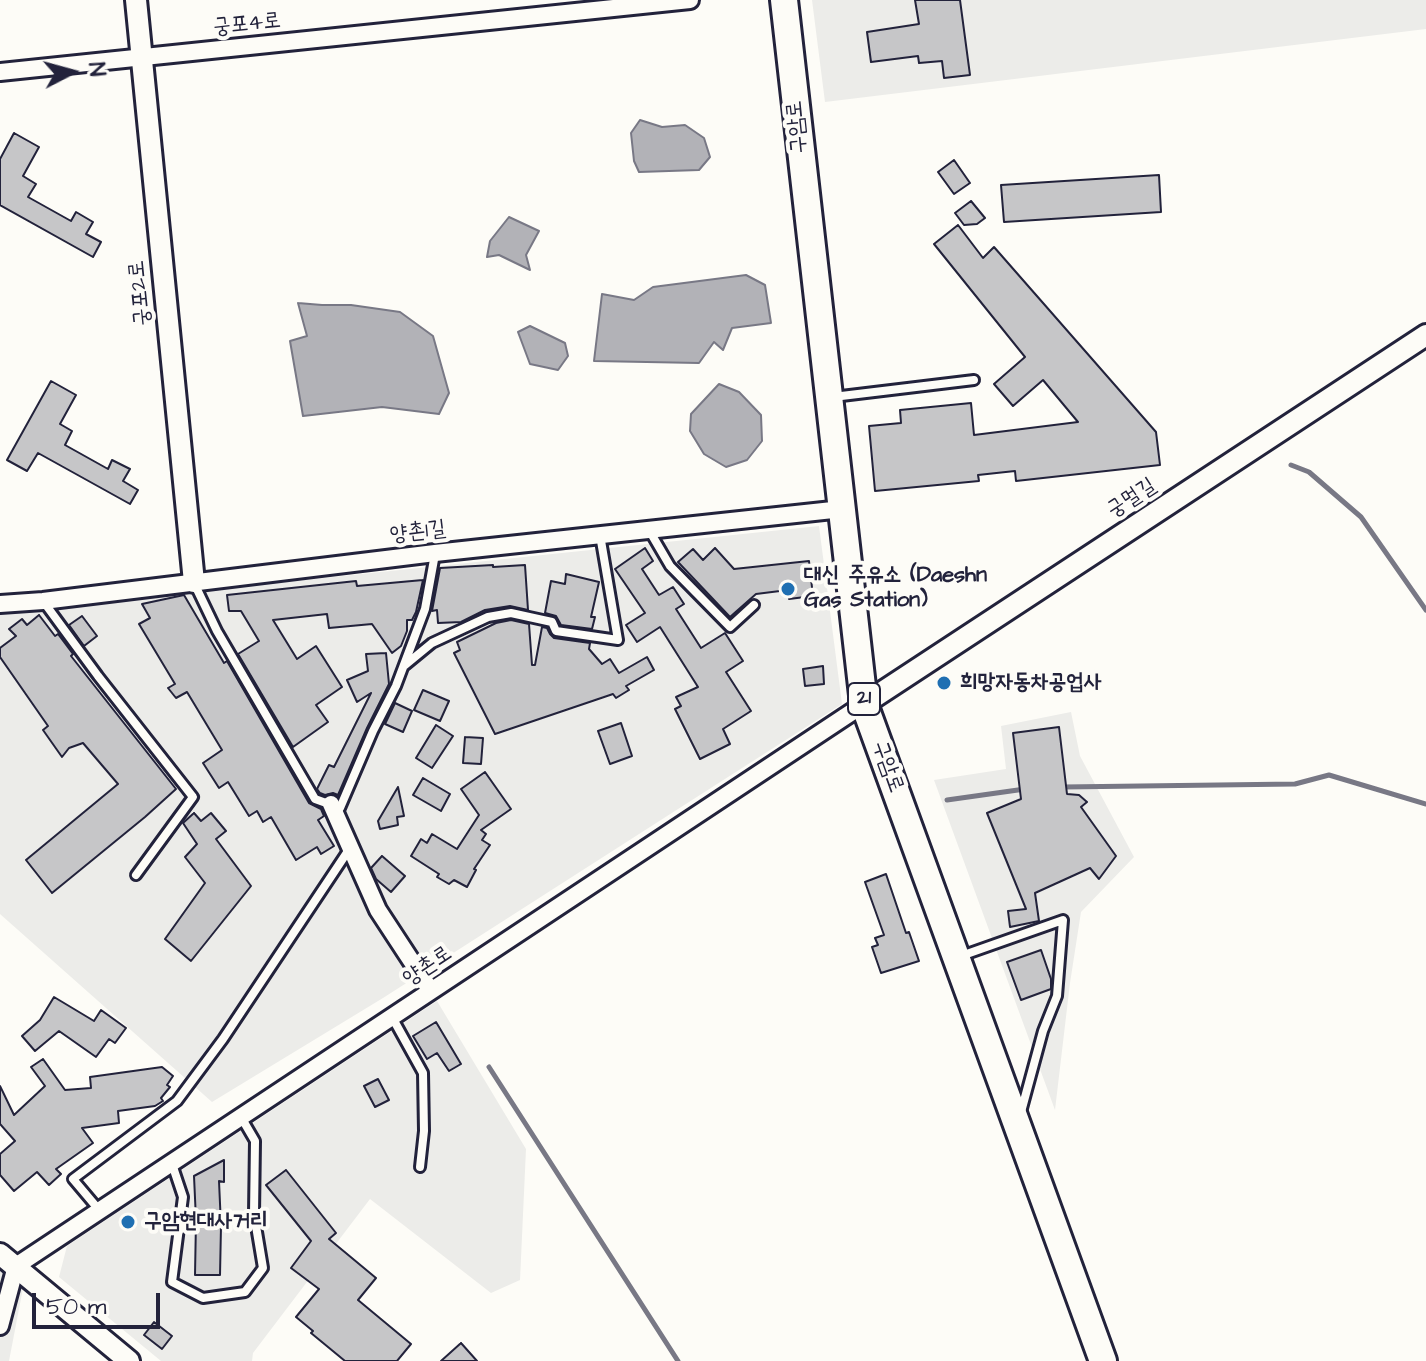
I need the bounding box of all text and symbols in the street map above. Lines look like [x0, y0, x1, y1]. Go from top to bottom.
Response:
street label: 궁포4로 [212, 8, 282, 42]
north arrow [32, 32, 112, 112]
text: N [80, 61, 113, 78]
street label: 구암로 [782, 99, 814, 155]
street label: 궁포2로 [124, 259, 158, 327]
street label: 궁멀길 [1103, 473, 1161, 525]
street label: 양촌1길 [389, 516, 447, 550]
place label: 대신 주유소 (Daeshn Gas Station) [804, 563, 987, 614]
marker: 대신 주유소 (Daeshn Gas Station) [779, 580, 797, 598]
place label: 희망자동차공업사 [960, 670, 1102, 696]
marker: 희망자동차공업사 [935, 674, 953, 692]
road number: 21 [848, 683, 880, 715]
street label: 구암로 [866, 738, 908, 796]
street label: 양촌로 [399, 941, 457, 993]
place label: 구암현대사거리 [144, 1209, 268, 1235]
marker: 구암현대사거리 [119, 1213, 137, 1231]
scale bar [36, 1277, 164, 1327]
text: 50 m [46, 1290, 106, 1324]

